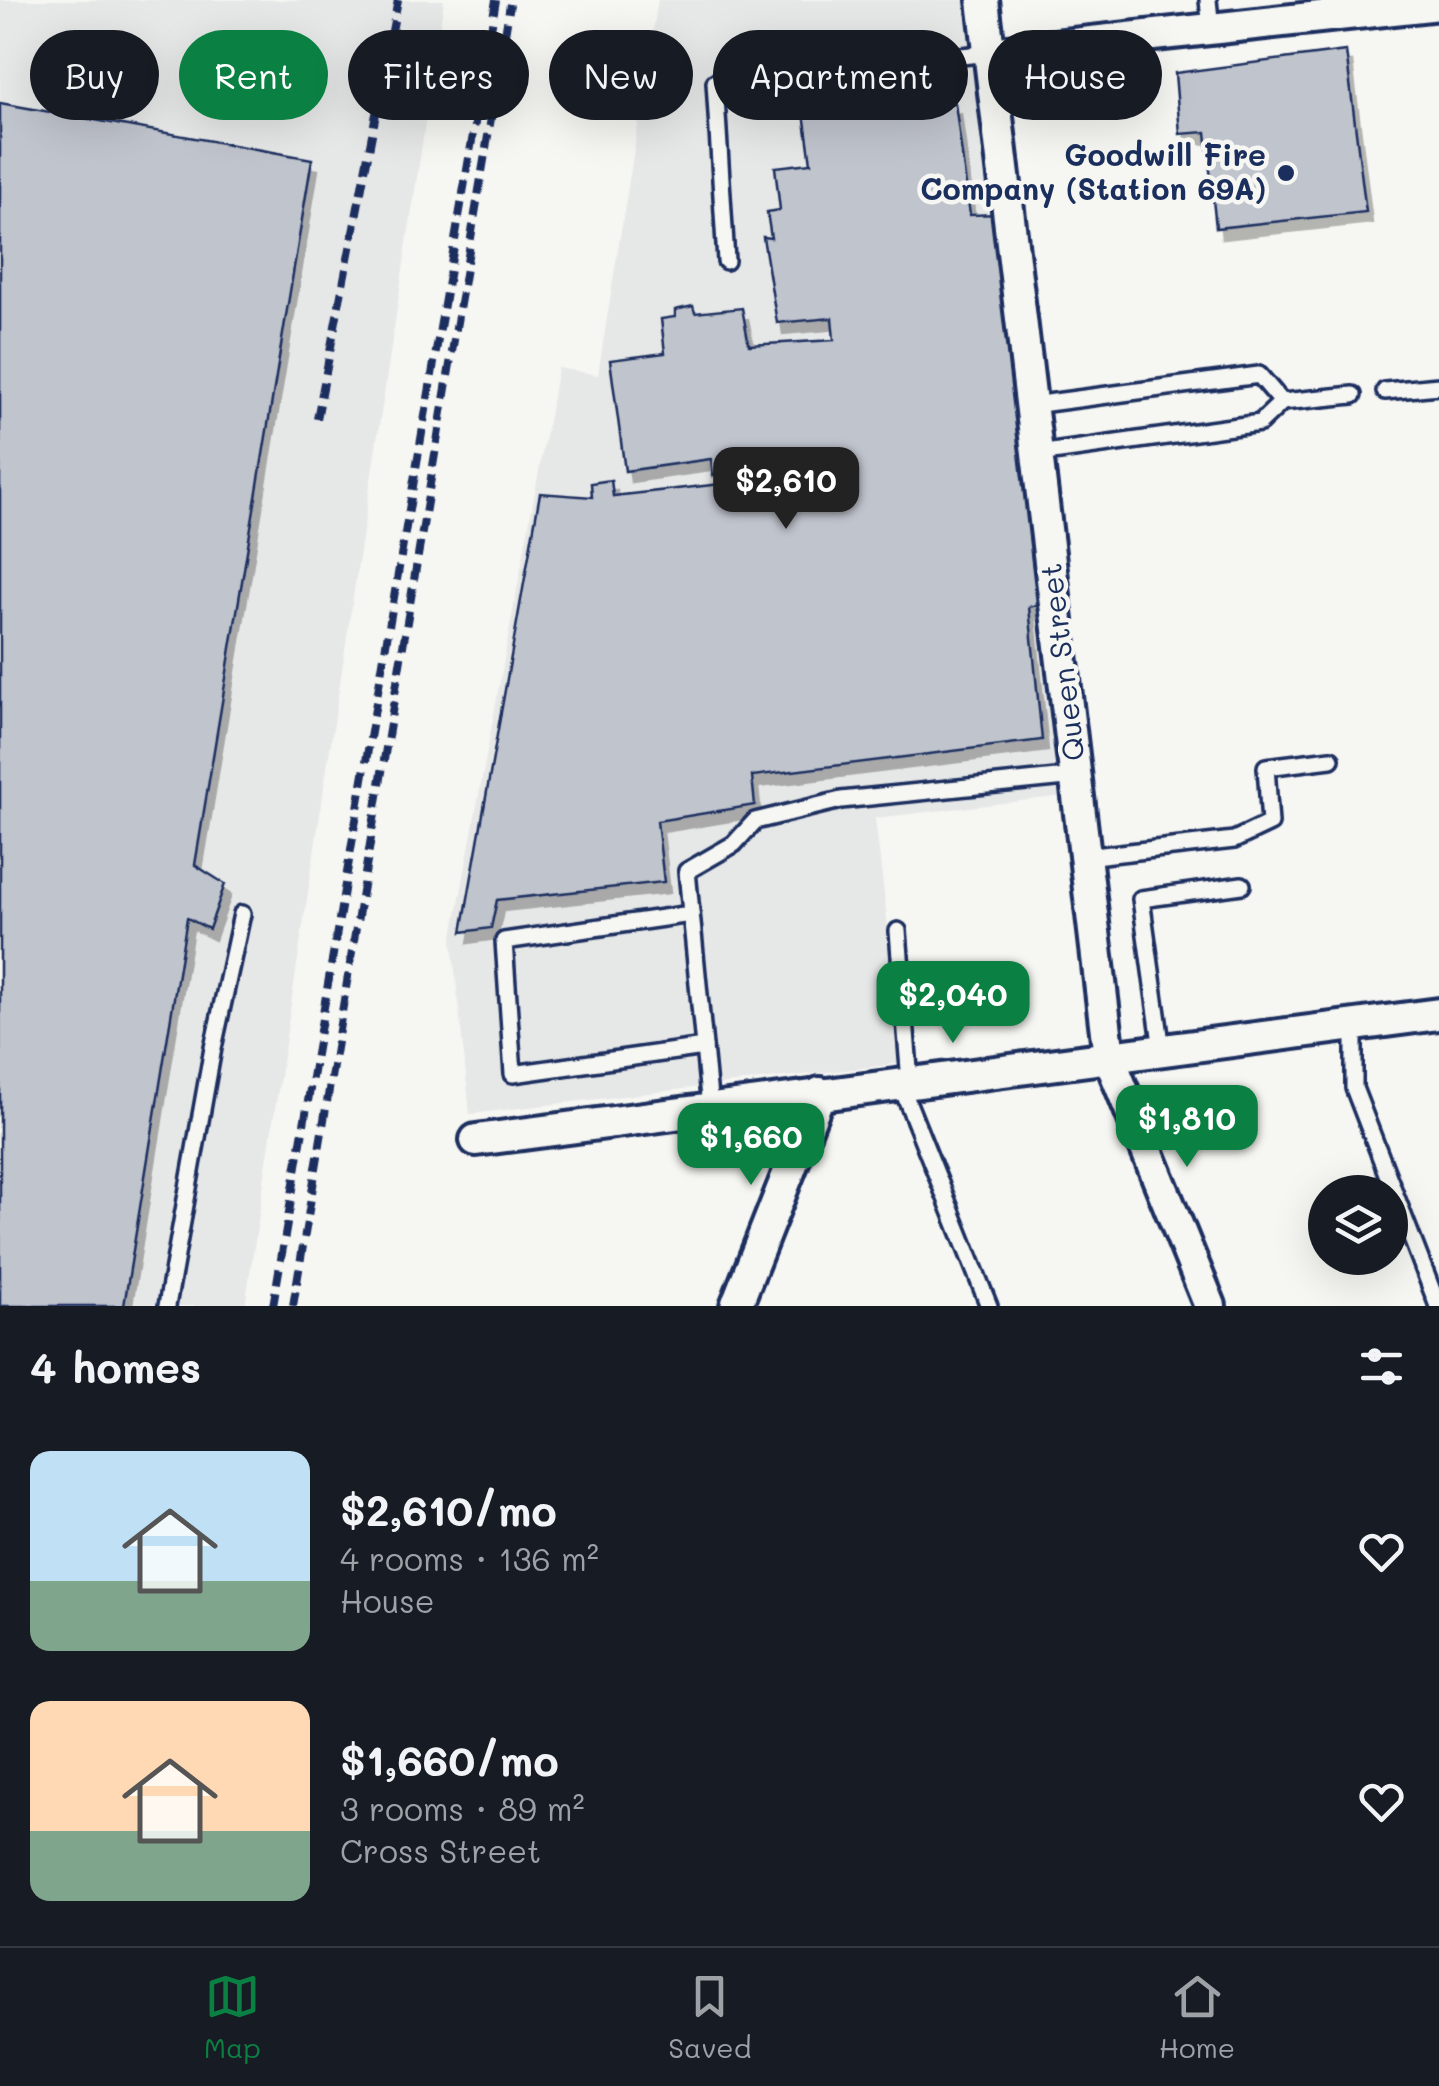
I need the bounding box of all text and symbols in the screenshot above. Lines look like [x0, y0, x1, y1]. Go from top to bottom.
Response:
chip: Buy [30, 30, 159, 120]
chip: Rent [179, 30, 328, 120]
chip: Filters [348, 30, 529, 120]
chip: New [549, 30, 693, 120]
chip: Apartment [713, 30, 968, 120]
chip: House [988, 30, 1162, 120]
place label: Goodwill Fire Company (Station 69A) [920, 134, 1266, 208]
marker: Goodwill Fire Company (Station 69A) [1275, 162, 1297, 184]
pin: $2,610 [705, 447, 867, 532]
text: $2,610 [735, 458, 837, 500]
street label: Queen Street [1029, 561, 1093, 763]
pin: $2,040 [872, 961, 1034, 1046]
text: $2,040 [899, 972, 1007, 1014]
pin: $1,810 [1106, 1085, 1268, 1170]
text: $1,810 [1138, 1096, 1236, 1138]
pin: $1,660 [670, 1103, 832, 1188]
text: $1,660 [699, 1114, 803, 1156]
map controls [1308, 1175, 1408, 1275]
button: layers [1308, 1175, 1408, 1275]
text: 4 homes [30, 1339, 201, 1394]
icon: filters [1354, 1339, 1409, 1394]
text: $2,610/mo [340, 1482, 557, 1537]
icon: home [110, 1491, 230, 1611]
icon: heart [1354, 1524, 1409, 1579]
text: 4 rooms · 136 m² [340, 1537, 599, 1579]
text: House [340, 1579, 435, 1621]
text: $1,660/mo [340, 1732, 559, 1787]
icon: home [110, 1741, 230, 1861]
icon: heart [1354, 1774, 1409, 1829]
text: 3 rooms · 89 m² [340, 1787, 585, 1829]
text: Cross Street [340, 1829, 541, 1871]
tab: Map [204, 1969, 261, 2065]
tab: Saved [668, 1969, 751, 2065]
tab: Home [1159, 1969, 1235, 2065]

